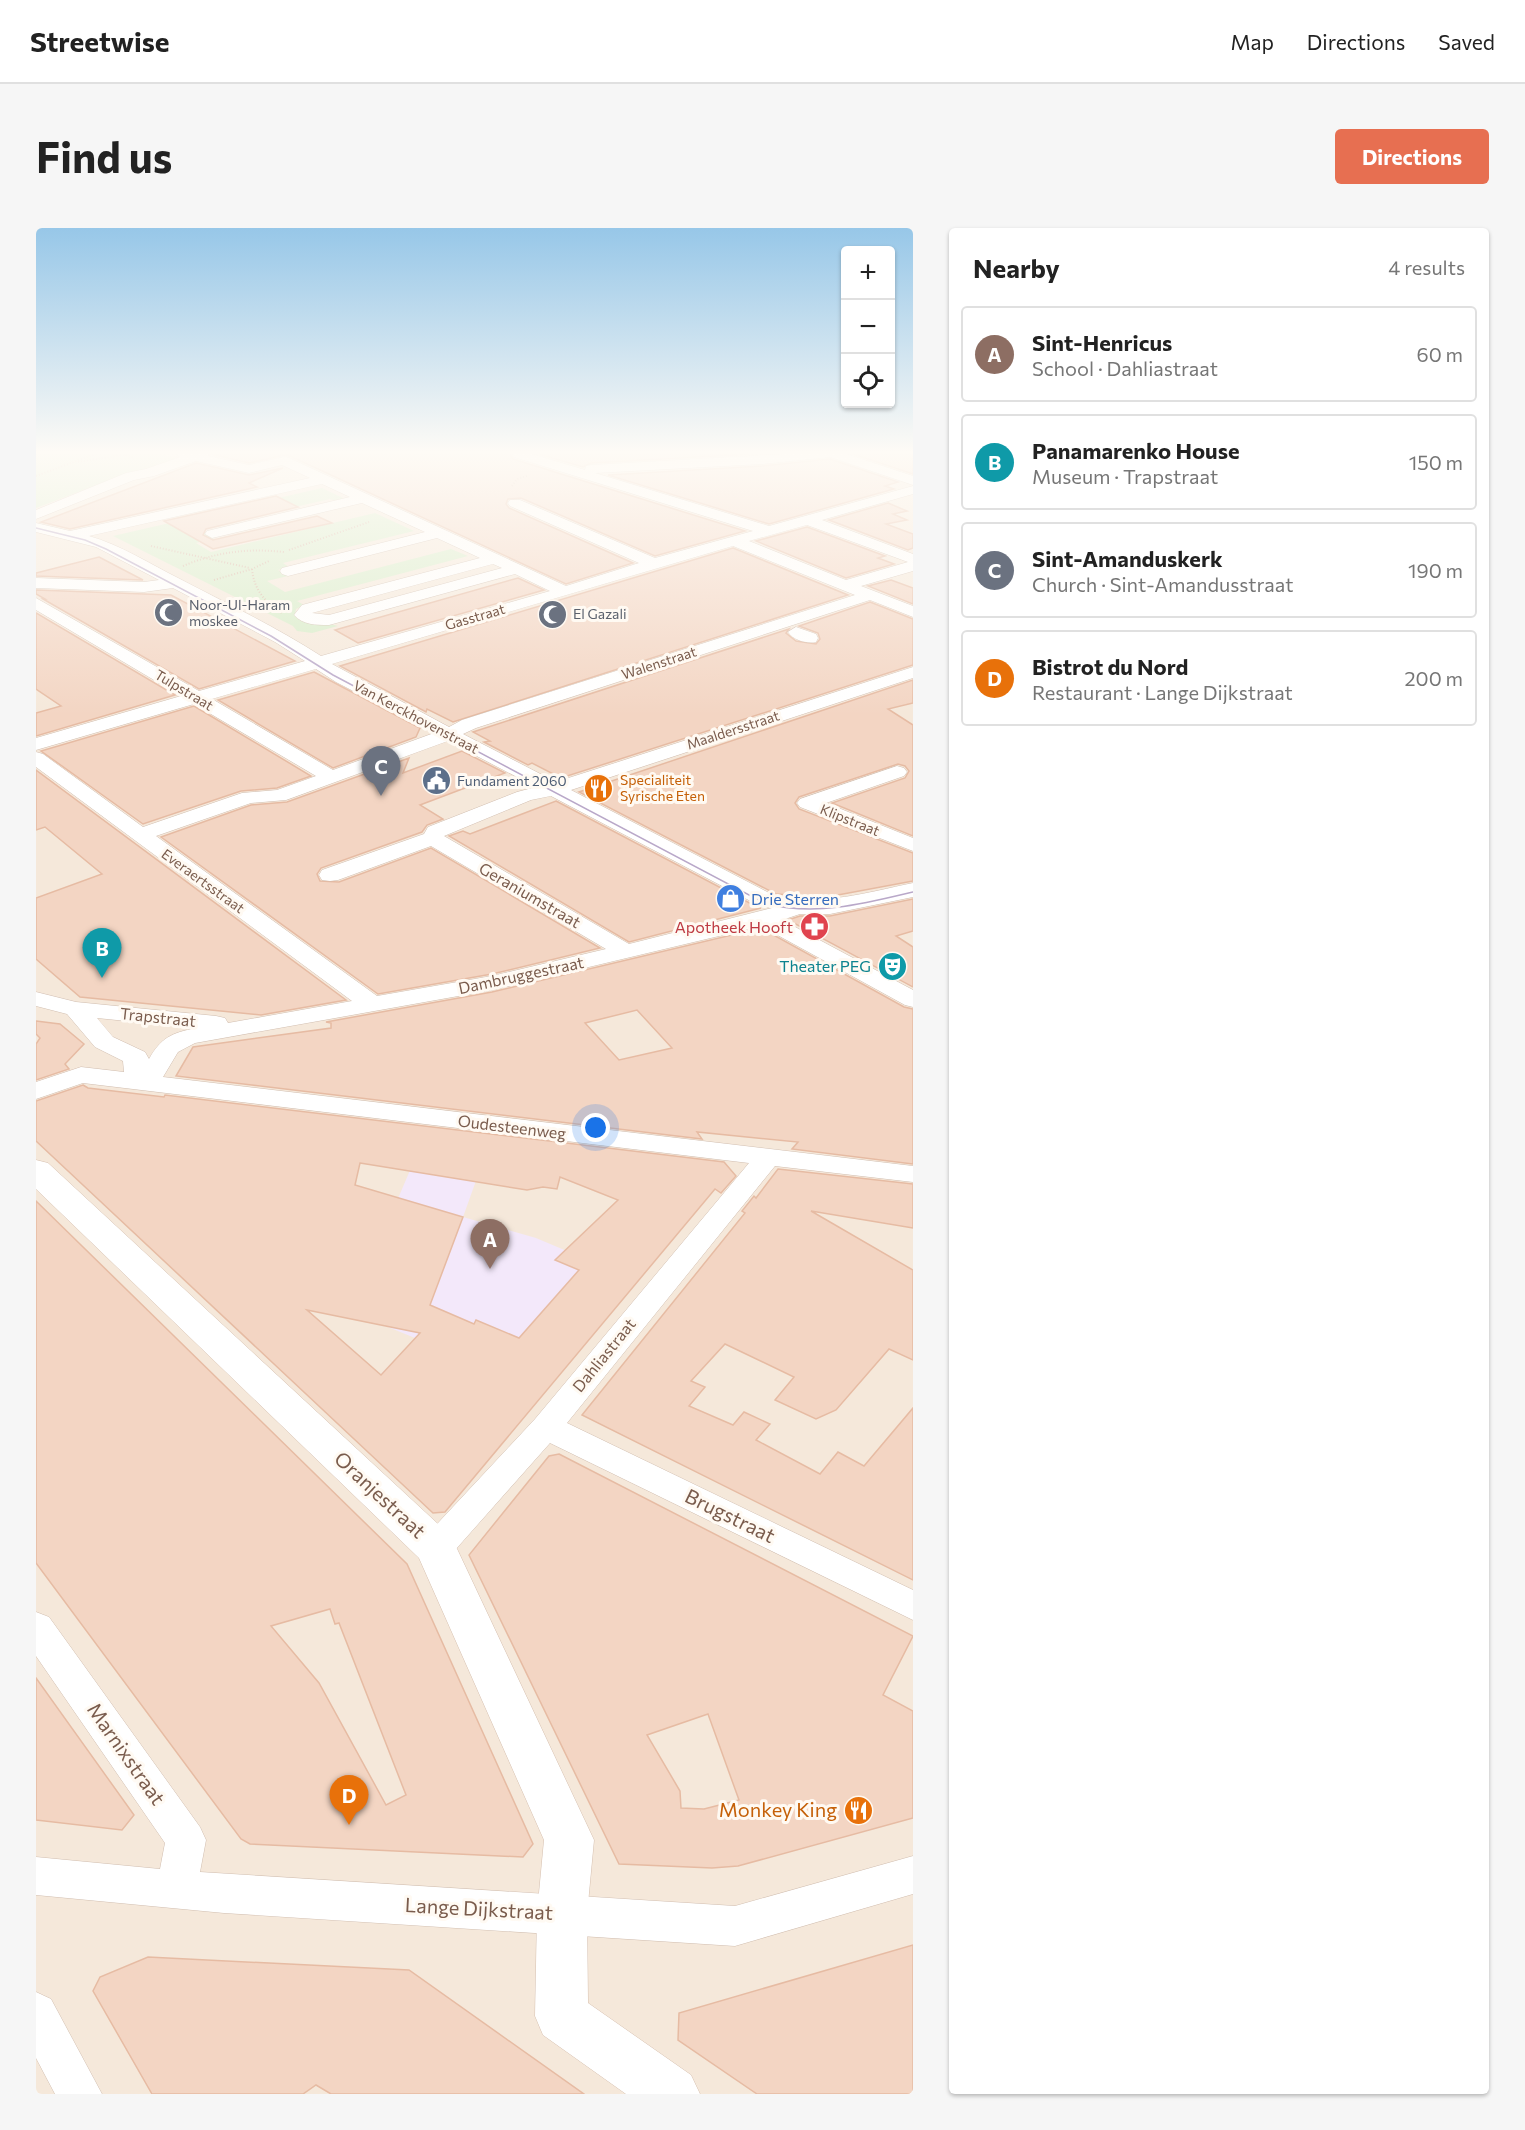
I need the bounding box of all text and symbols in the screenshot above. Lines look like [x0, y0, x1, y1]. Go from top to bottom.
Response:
text: Streetwise [30, 24, 170, 58]
text: Map [1231, 29, 1274, 54]
text: Directions [1307, 29, 1405, 54]
text: Saved [1438, 29, 1495, 54]
button: Directions [1335, 129, 1489, 184]
text: Find us [36, 130, 172, 182]
map controls [841, 246, 895, 408]
button: + [841, 246, 895, 300]
text: Nearby [973, 252, 1060, 283]
text: 4 results [1388, 255, 1465, 279]
button: − [841, 300, 895, 354]
text: Sint-Henricus [1032, 329, 1172, 356]
text: A [987, 342, 1002, 366]
text: 60 m [1417, 342, 1463, 366]
button: locate [841, 354, 895, 408]
text: School · Dahliastraat [1032, 356, 1218, 380]
text: Panamarenko House [1032, 437, 1240, 464]
text: B [988, 450, 1001, 474]
text: 150 m [1409, 450, 1463, 474]
text: Museum · Trapstraat [1032, 464, 1218, 488]
text: Sint-Amanduskerk [1032, 545, 1223, 572]
text: C [988, 558, 1001, 582]
text: 190 m [1408, 558, 1463, 582]
text: Church · Sint-Amandusstraat [1032, 572, 1293, 596]
place label: Noor-Ul-Haram moskee [189, 596, 290, 629]
mosque icon: Noor-Ul-Haram moskee [152, 597, 184, 629]
mosque icon: El Gazali [536, 598, 568, 630]
street label: Gasstraat [443, 600, 507, 633]
place label: El Gazali [573, 605, 627, 622]
street label: Walenstraat [619, 642, 699, 683]
text: Bistrot du Nord [1032, 653, 1188, 680]
street label: Tulpstraat [152, 665, 217, 714]
text: D [987, 666, 1002, 690]
text: 200 m [1405, 666, 1463, 690]
street label: Van Kerckhovenstraat [351, 676, 482, 757]
text: Restaurant · Lange Dijkstraat [1032, 680, 1293, 704]
street label: Maaldersstraat [684, 706, 782, 753]
pin: C [362, 746, 400, 796]
public building icon: Fundament 2060 [420, 765, 452, 797]
place label: Specialiteit Syrische Eten [620, 771, 705, 804]
place label: Fundament 2060 [457, 772, 567, 789]
restaurant icon: Specialiteit Syrische Eten [583, 772, 615, 804]
street label: Klipstraat [818, 800, 883, 839]
street label: Everaertsstraat [159, 845, 248, 916]
street label: Geraniumstraat [476, 858, 585, 932]
shop icon: Drie Sterren [714, 883, 746, 915]
place label: Drie Sterren [751, 889, 839, 908]
pharmacy icon: Apotheek Hooft [798, 911, 830, 943]
place label: Apotheek Hooft [675, 917, 793, 936]
pin: B [82, 928, 122, 978]
theatre icon: Theater PEG [876, 950, 908, 982]
street label: Dambruggestraat [456, 952, 586, 997]
place label: Theater PEG [779, 956, 871, 975]
street label: Trapstraat [119, 1003, 197, 1030]
street label: Oudesteenweg [457, 1110, 568, 1143]
your location [581, 1113, 610, 1142]
pin: A [470, 1220, 510, 1269]
street label: Dahliastraat [568, 1314, 639, 1395]
street label: Oranjestraat [330, 1446, 431, 1543]
street label: Brugstraat [682, 1483, 779, 1547]
street label: Marnixstraat [83, 1698, 171, 1809]
pin: D [330, 1776, 368, 1825]
restaurant icon: Monkey King [842, 1794, 874, 1826]
place label: Monkey King [719, 1797, 837, 1821]
street label: Lange Dijkstraat [404, 1892, 554, 1924]

